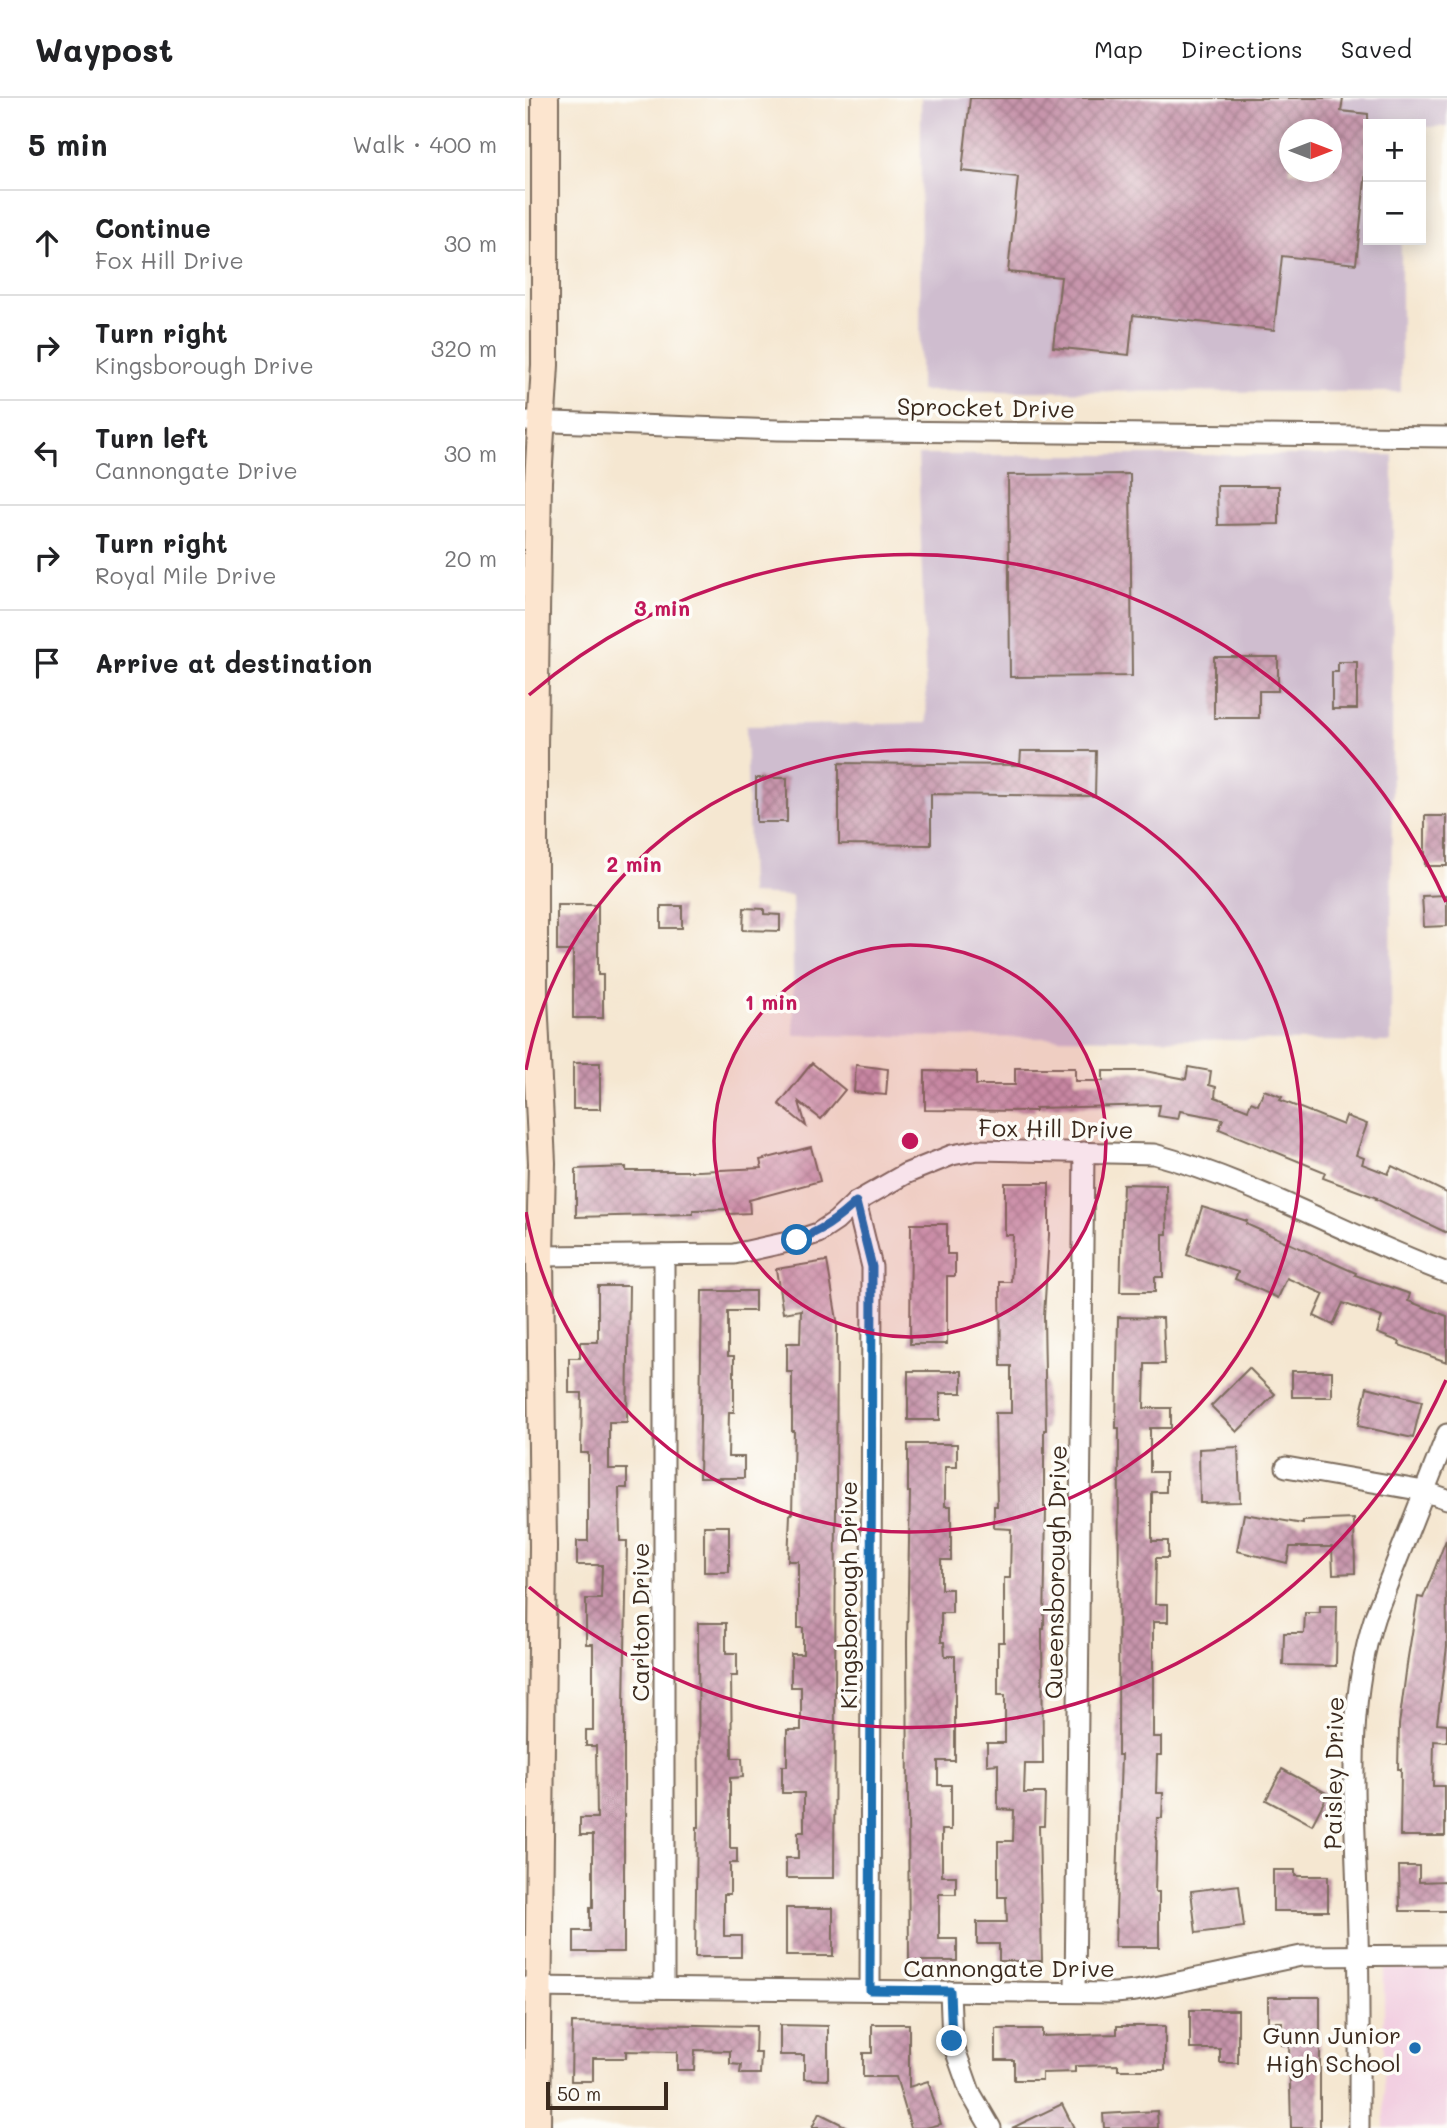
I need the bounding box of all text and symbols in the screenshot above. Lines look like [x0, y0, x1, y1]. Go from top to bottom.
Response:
text: Waypost [35, 27, 173, 70]
text: Map [1094, 33, 1143, 64]
text: Directions [1181, 33, 1303, 64]
text: Saved [1341, 33, 1412, 64]
north arrow [1279, 119, 1342, 182]
map controls [1363, 119, 1426, 245]
button: + [1363, 119, 1426, 182]
text: 5 min [28, 124, 108, 164]
text: Walk · 400 m [352, 129, 497, 159]
button: − [1363, 182, 1426, 245]
text: Continue [95, 211, 211, 245]
icon: ahead [28, 224, 66, 262]
text: 30 m [444, 228, 497, 258]
text: Fox Hill Drive [95, 245, 244, 275]
text: Turn right [95, 316, 228, 350]
icon: right [28, 329, 66, 367]
text: 320 m [431, 333, 497, 363]
text: Kingsborough Drive [95, 350, 314, 380]
street label: Sprocket Drive [897, 390, 1075, 424]
text: Turn left [95, 421, 208, 455]
icon: left [28, 434, 66, 472]
text: 30 m [444, 438, 497, 468]
text: Cannongate Drive [95, 455, 298, 485]
text: Turn right [95, 526, 228, 560]
icon: right [28, 539, 66, 577]
text: 20 m [444, 543, 497, 573]
text: Royal Mile Drive [95, 560, 276, 590]
text: 3 min [634, 594, 690, 621]
icon: arrive [28, 644, 66, 682]
text: Arrive at destination [95, 646, 372, 680]
text: 2 min [606, 850, 662, 877]
text: 1 min [745, 988, 797, 1015]
street label: Fox Hill Drive [978, 1111, 1134, 1145]
centre of rings [898, 1129, 922, 1153]
route start [781, 1224, 812, 1255]
street label: Queensborough Drive [1037, 1445, 1073, 1699]
street label: Kingsborough Drive [832, 1481, 863, 1709]
street label: Carlton Drive [624, 1542, 655, 1702]
street label: Paisley Drive [1316, 1696, 1350, 1850]
street label: Cannongate Drive [903, 1952, 1115, 1983]
place label: Gunn Junior High School [1263, 2019, 1401, 2078]
route end [936, 2025, 967, 2056]
marker: Gunn Junior High School [1407, 2040, 1423, 2056]
scale bar [546, 2079, 669, 2111]
text: 50 m [557, 2081, 601, 2106]

